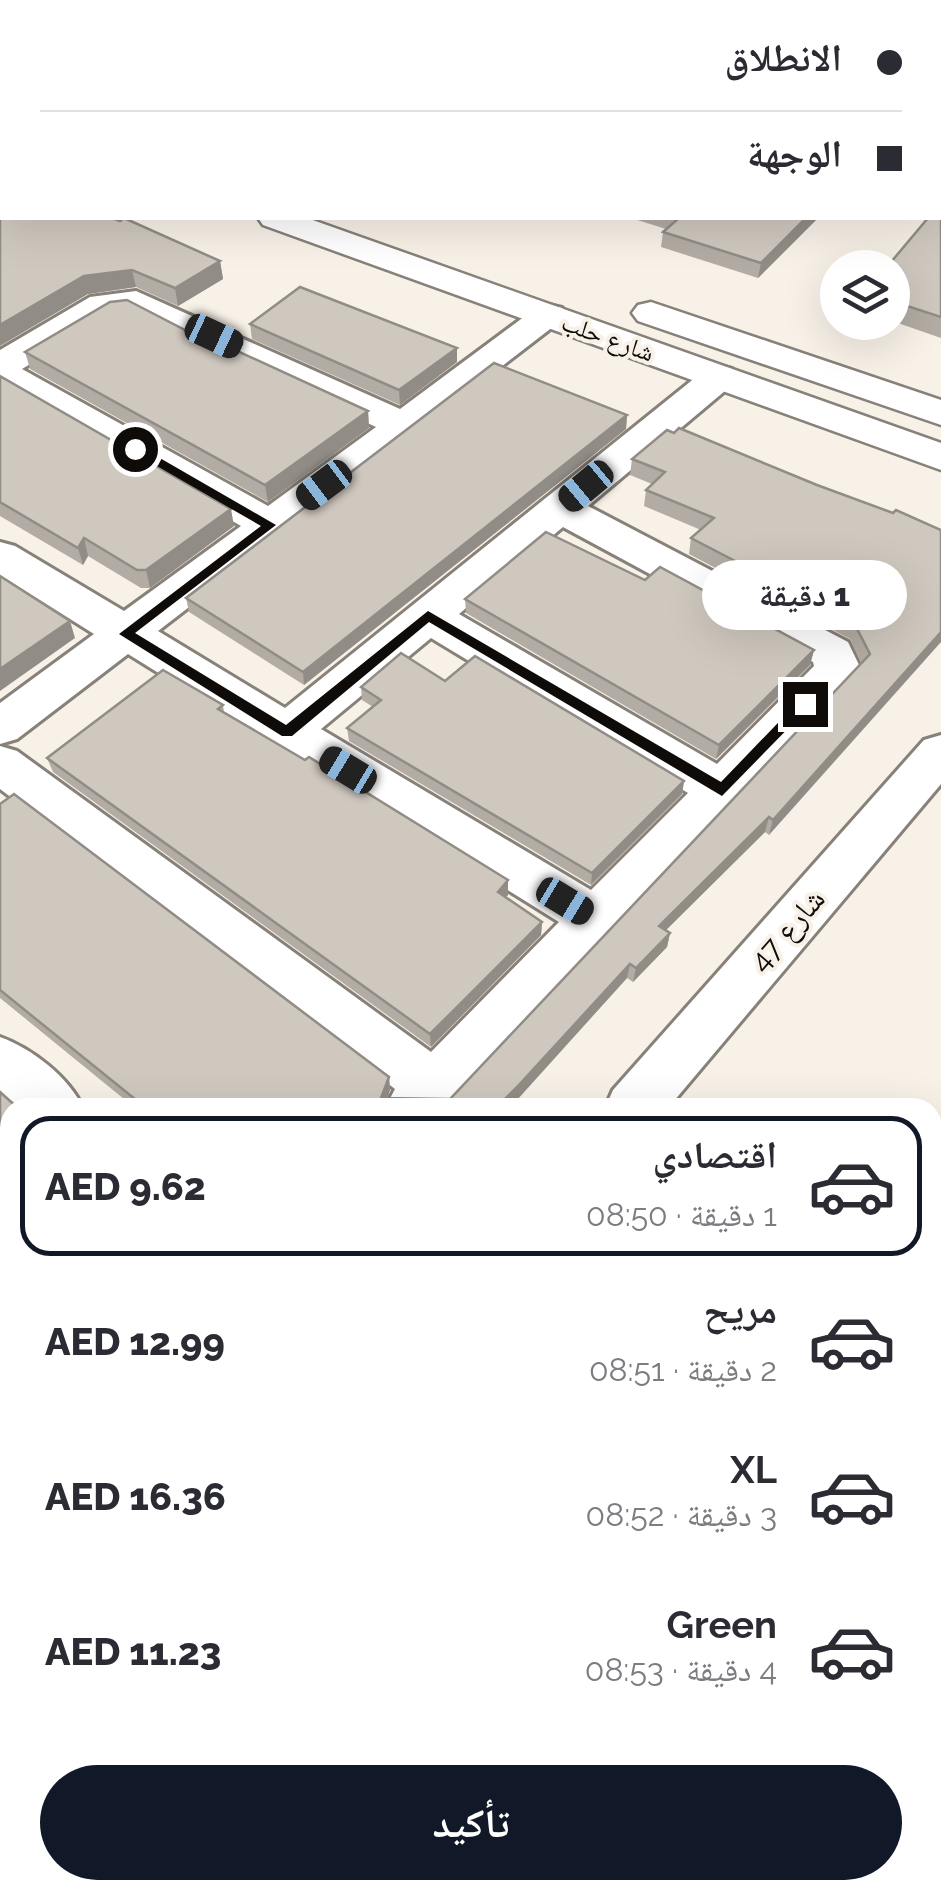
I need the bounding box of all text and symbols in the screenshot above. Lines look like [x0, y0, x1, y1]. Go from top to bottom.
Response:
text: الانطلاق [724, 35, 842, 80]
text: الوجهة [747, 131, 842, 176]
map controls [820, 250, 910, 340]
button: layers [820, 250, 910, 340]
street label: شارع حلب [557, 306, 658, 369]
car [180, 310, 248, 362]
route start [113, 427, 158, 472]
car [291, 455, 357, 515]
car [553, 455, 619, 517]
callout: 1 دقيقة [702, 559, 908, 629]
text: 1 دقيقة [759, 576, 850, 613]
route end [783, 682, 828, 727]
car [315, 742, 381, 798]
car [532, 873, 598, 929]
street label: شارع 47 [742, 882, 833, 979]
text: اقتصادي [653, 1132, 777, 1177]
icon: car [807, 1141, 897, 1231]
text: AED 9.62 [45, 1164, 206, 1209]
text: 1 دقيقة · 08:50 [586, 1196, 777, 1233]
text: مريح [703, 1287, 777, 1332]
icon: car [807, 1296, 897, 1386]
text: AED 12.99 [45, 1319, 225, 1364]
text: 2 دقيقة · 08:51 [589, 1351, 777, 1388]
text: XL [730, 1447, 777, 1492]
icon: car [807, 1451, 897, 1541]
text: AED 16.36 [45, 1474, 226, 1519]
text: 3 دقيقة · 08:52 [586, 1496, 777, 1533]
text: Green [667, 1602, 777, 1647]
icon: car [807, 1606, 897, 1696]
text: AED 11.23 [45, 1629, 221, 1674]
text: 4 دقيقة · 08:53 [585, 1651, 777, 1688]
button: تأكيد [40, 1765, 902, 1880]

